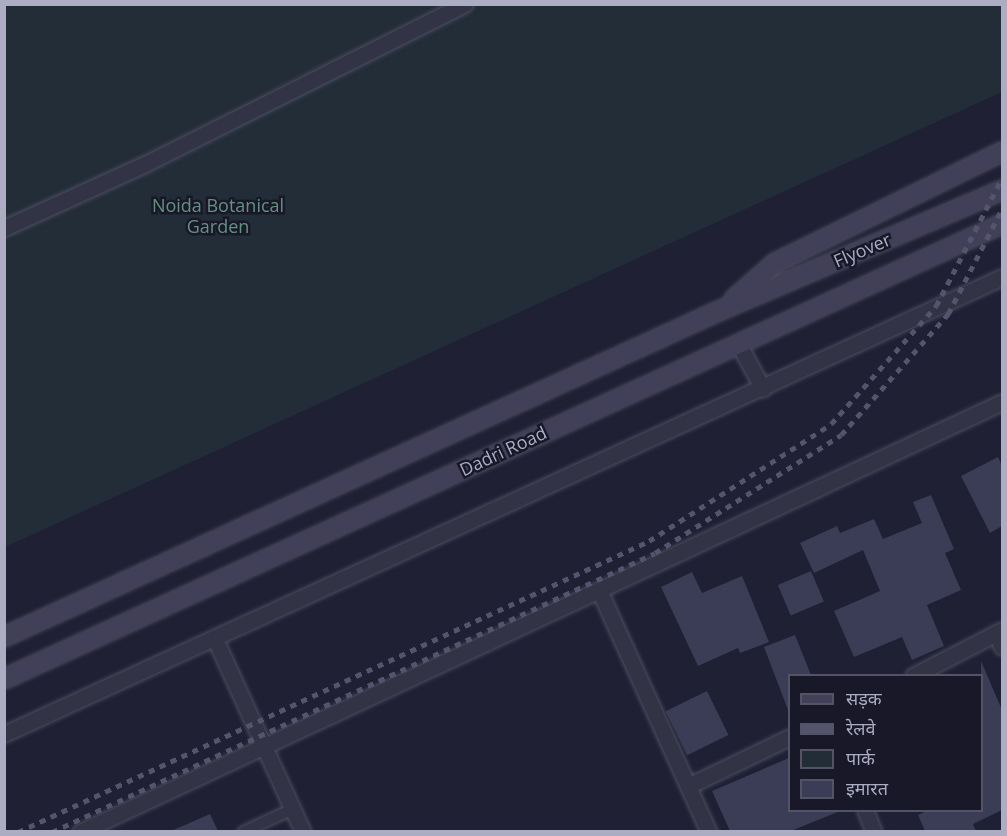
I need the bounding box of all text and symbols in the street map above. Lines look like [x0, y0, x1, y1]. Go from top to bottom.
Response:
park label: Noida Botanical Garden [152, 195, 284, 238]
street label: Flyover [830, 228, 894, 272]
street label: Dadri Road [456, 421, 550, 481]
legend [788, 674, 983, 812]
text: सड़क [846, 686, 882, 710]
text: रेलवे [846, 716, 876, 740]
text: पार्क [846, 746, 875, 770]
text: इमारत [846, 776, 888, 800]

